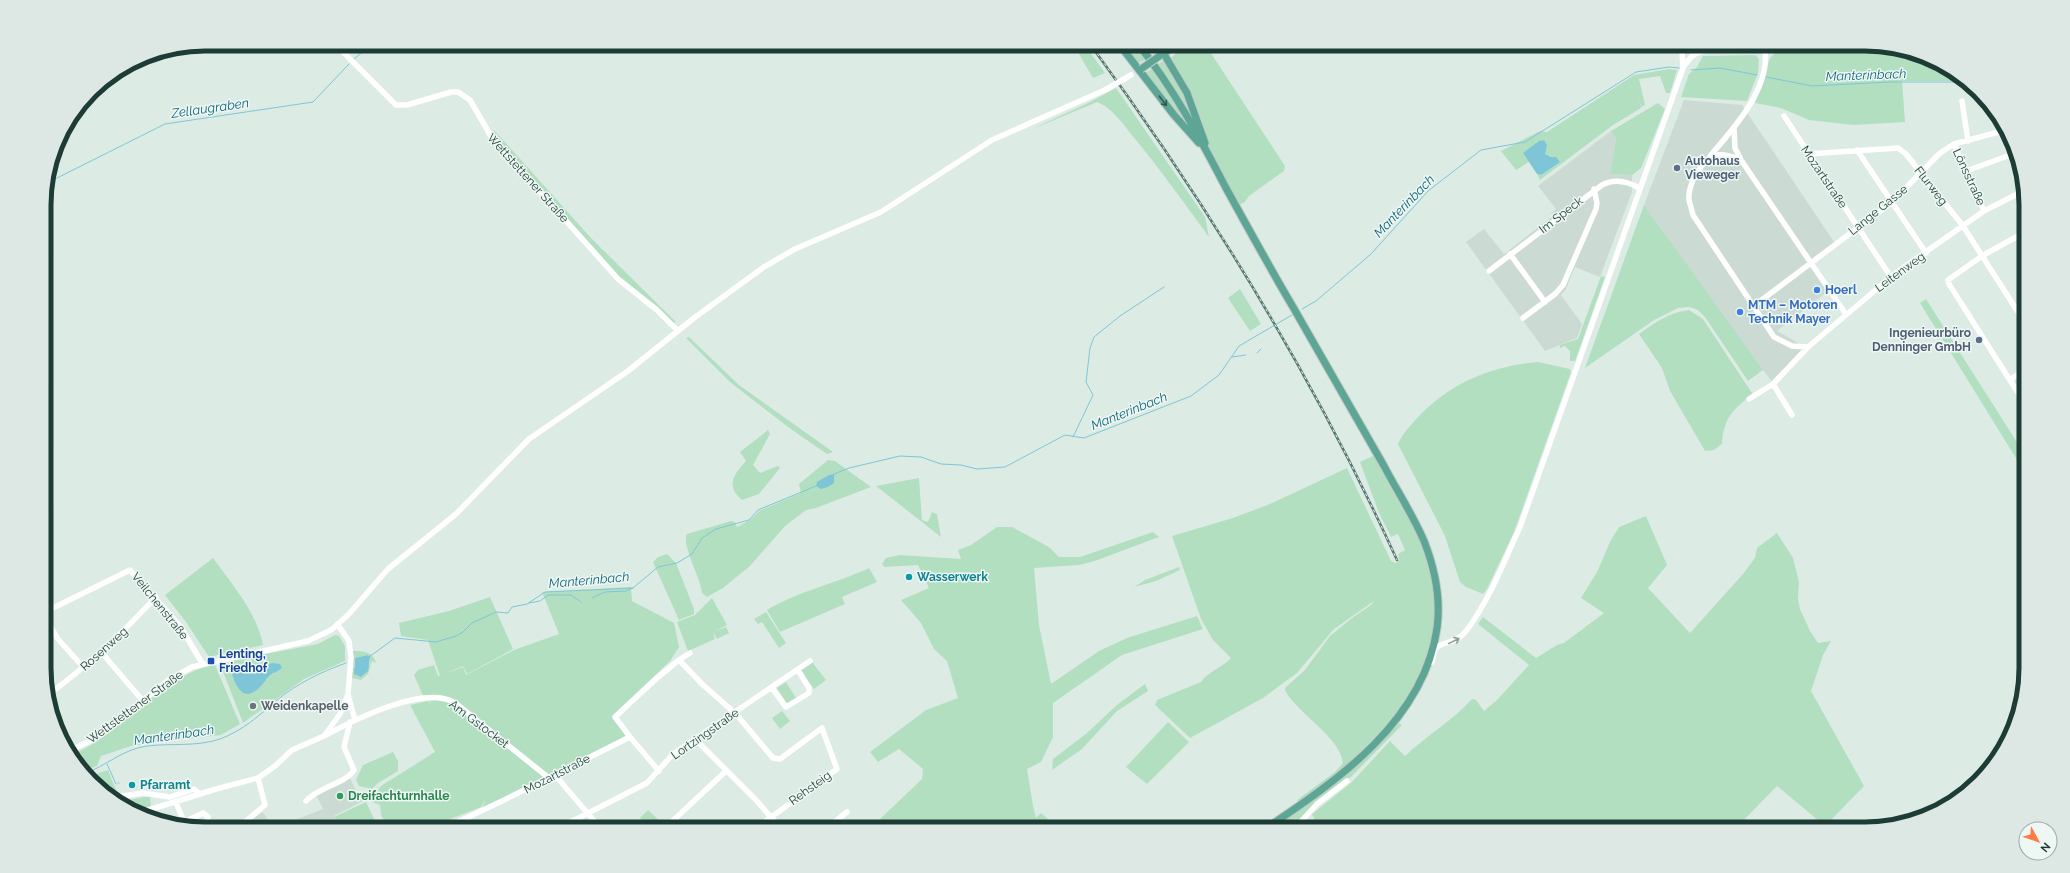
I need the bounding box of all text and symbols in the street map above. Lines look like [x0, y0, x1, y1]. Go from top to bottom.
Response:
water label: Manterinbach [1825, 66, 1907, 84]
water label: Zellaugraben [169, 95, 250, 121]
one-way arrow [1159, 95, 1167, 106]
street label: Wettstettener Straße [484, 131, 572, 225]
street label: Mozartstraße [1798, 143, 1850, 211]
street label: Lönsstraße [1950, 146, 1988, 208]
place label: Autohaus Vieweger [1685, 154, 1740, 182]
marker: Autohaus Vieweger [1672, 163, 1682, 173]
street label: Flurweg [1911, 164, 1951, 208]
water label: Manterinbach [1371, 172, 1437, 240]
street label: Lange Gasse [1846, 182, 1910, 238]
street label: Im Speck [1536, 193, 1586, 236]
street label: Leitenweg [1872, 249, 1928, 295]
place label: Hoerl [1825, 283, 1857, 297]
marker: Hoerl [1812, 285, 1822, 295]
place label: MTM – Motoren Technik Mayer [1748, 298, 1837, 326]
marker: MTM – Motoren Technik Mayer [1735, 307, 1745, 317]
place label: Ingenieurbüro Denninger GmbH [1872, 326, 1971, 354]
marker: Ingenieurbüro Denninger GmbH [1974, 335, 1984, 345]
water label: Manterinbach [1089, 389, 1169, 433]
water label: Manterinbach [548, 569, 630, 591]
street label: Veilchenstraße [129, 570, 191, 642]
place label: Wasserwerk [917, 570, 988, 584]
marker: Wasserwerk [904, 572, 914, 582]
street label: Rosenweg [78, 624, 130, 674]
one-way arrow [1448, 637, 1460, 644]
place label: Lenting, Friedhof [219, 647, 268, 675]
marker: Lenting, Friedhof [206, 656, 216, 666]
street label: Wettstettener Straße [84, 668, 186, 746]
street label: Am Gstocket [446, 697, 512, 751]
place label: Weidenkapelle [261, 699, 348, 713]
marker: Weidenkapelle [248, 701, 258, 711]
street label: Lortzingstraße [668, 706, 742, 762]
water label: Manterinbach [133, 722, 215, 748]
street label: Mozartstraße [522, 751, 592, 797]
street label: Rehsteig [786, 768, 834, 808]
place label: Pfarramt [140, 778, 191, 792]
marker: Pfarramt [127, 780, 137, 790]
place label: Dreifachturnhalle [348, 789, 450, 803]
marker: Dreifachturnhalle [335, 791, 345, 801]
north arrow [2018, 821, 2058, 861]
text: N [2038, 840, 2053, 855]

